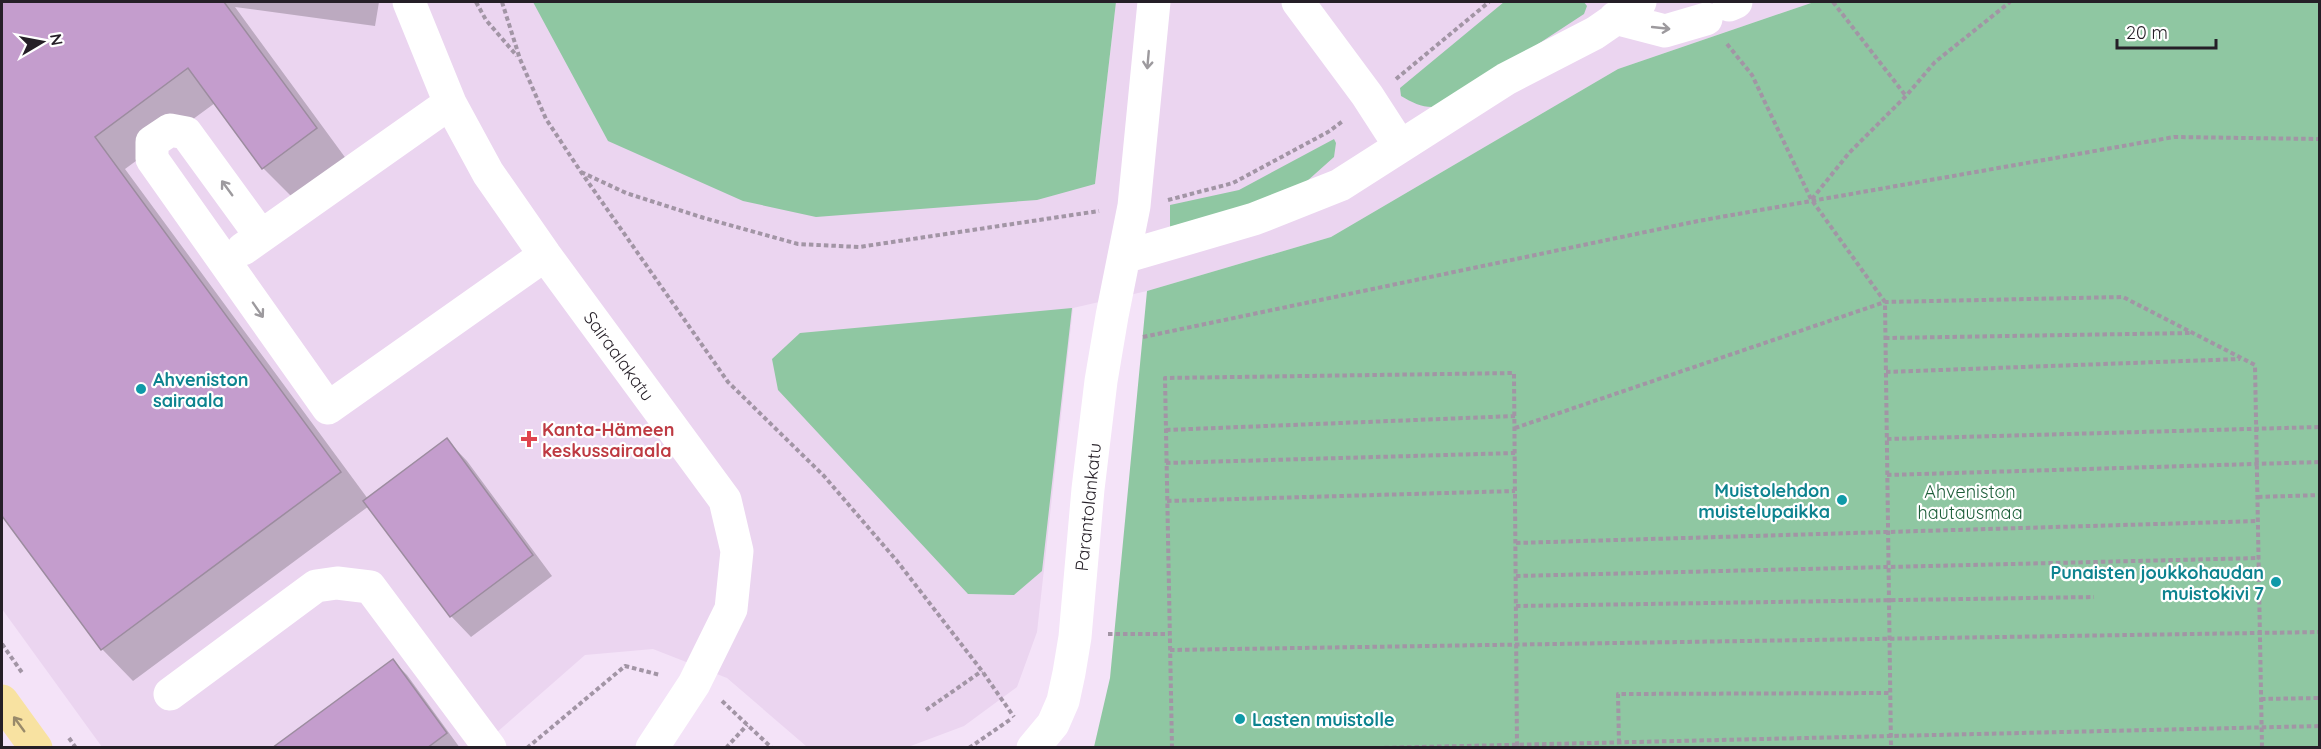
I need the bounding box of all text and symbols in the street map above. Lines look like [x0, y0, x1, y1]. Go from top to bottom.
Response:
north arrow [12, 12, 72, 72]
scale bar [2117, 12, 2216, 50]
text: 20 m [2126, 21, 2168, 44]
one-way arrow [1650, 23, 1670, 34]
text: N [46, 32, 68, 47]
one-way arrow [1142, 49, 1153, 69]
one-way arrow [220, 181, 233, 197]
one-way arrow [252, 301, 264, 317]
street label: Sairaalakatu [579, 307, 659, 405]
place label: Ahveniston sairaala [153, 368, 249, 412]
marker: Ahveniston sairaala [134, 382, 148, 396]
place label: Kanta-Hämeen keskussairaala [542, 418, 674, 462]
marker: Kanta-Hämeen keskussairaala [520, 430, 538, 448]
street label: Parantolankatu [1070, 442, 1106, 572]
place label: Muistolehdon muistelupaikka [1698, 479, 1830, 523]
park label: Ahveniston hautausmaa [1917, 480, 2023, 524]
marker: Muistolehdon muistelupaikka [1835, 493, 1849, 507]
place label: Punaisten joukkohaudan muistokivi 7 [2051, 561, 2264, 605]
marker: Punaisten joukkohaudan muistokivi 7 [2269, 575, 2283, 589]
place label: Lasten muistolle [1252, 708, 1395, 731]
marker: Lasten muistolle [1233, 712, 1247, 726]
one-way arrow [12, 717, 25, 733]

